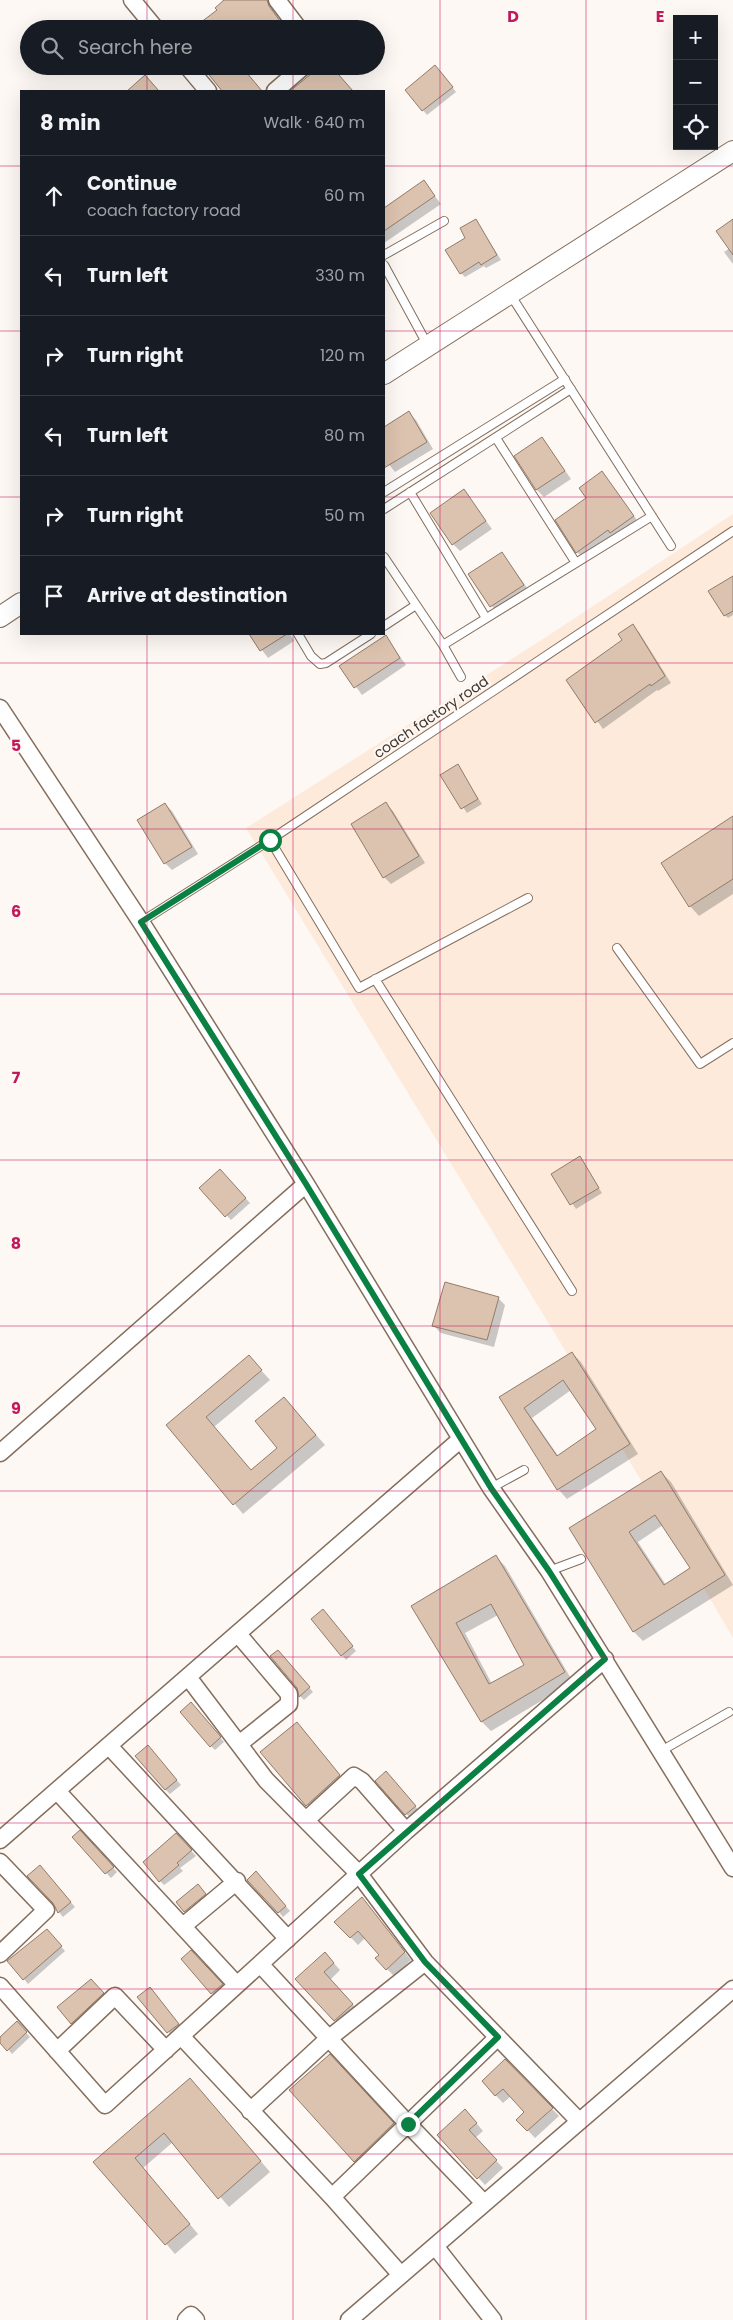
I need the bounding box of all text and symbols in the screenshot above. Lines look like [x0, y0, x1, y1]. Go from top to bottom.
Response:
text: D [507, 5, 519, 28]
text: E [656, 5, 664, 28]
map controls [673, 15, 718, 150]
button: + [673, 15, 718, 60]
search box [20, 20, 385, 75]
icon: search [38, 34, 66, 62]
text: Search here [78, 34, 192, 61]
button: − [673, 60, 718, 105]
button: locate [673, 105, 718, 150]
text: 8 min [40, 108, 101, 137]
text: Walk · 640 m [263, 111, 365, 134]
text: Continue [87, 170, 177, 197]
icon: ahead [40, 182, 68, 210]
text: 60 m [324, 184, 365, 207]
text: coach factory road [87, 199, 241, 222]
icon: left [40, 262, 68, 290]
text: Turn left [87, 262, 168, 289]
text: 330 m [315, 264, 365, 287]
icon: right [40, 342, 68, 370]
text: Turn right [87, 342, 183, 369]
text: 120 m [320, 344, 365, 367]
icon: left [40, 422, 68, 450]
text: Turn left [87, 422, 168, 449]
text: 80 m [324, 424, 365, 447]
icon: right [40, 502, 68, 530]
text: Turn right [87, 502, 183, 529]
text: 50 m [324, 504, 365, 527]
icon: arrive [40, 582, 68, 610]
text: Arrive at destination [87, 582, 288, 609]
street label: coach factory road [370, 671, 492, 763]
text: 5 [11, 734, 21, 757]
route start [259, 829, 282, 852]
text: 6 [11, 900, 21, 923]
text: 7 [12, 1066, 21, 1089]
text: 8 [11, 1232, 21, 1255]
text: 9 [11, 1397, 21, 1420]
route end [397, 2113, 420, 2136]

